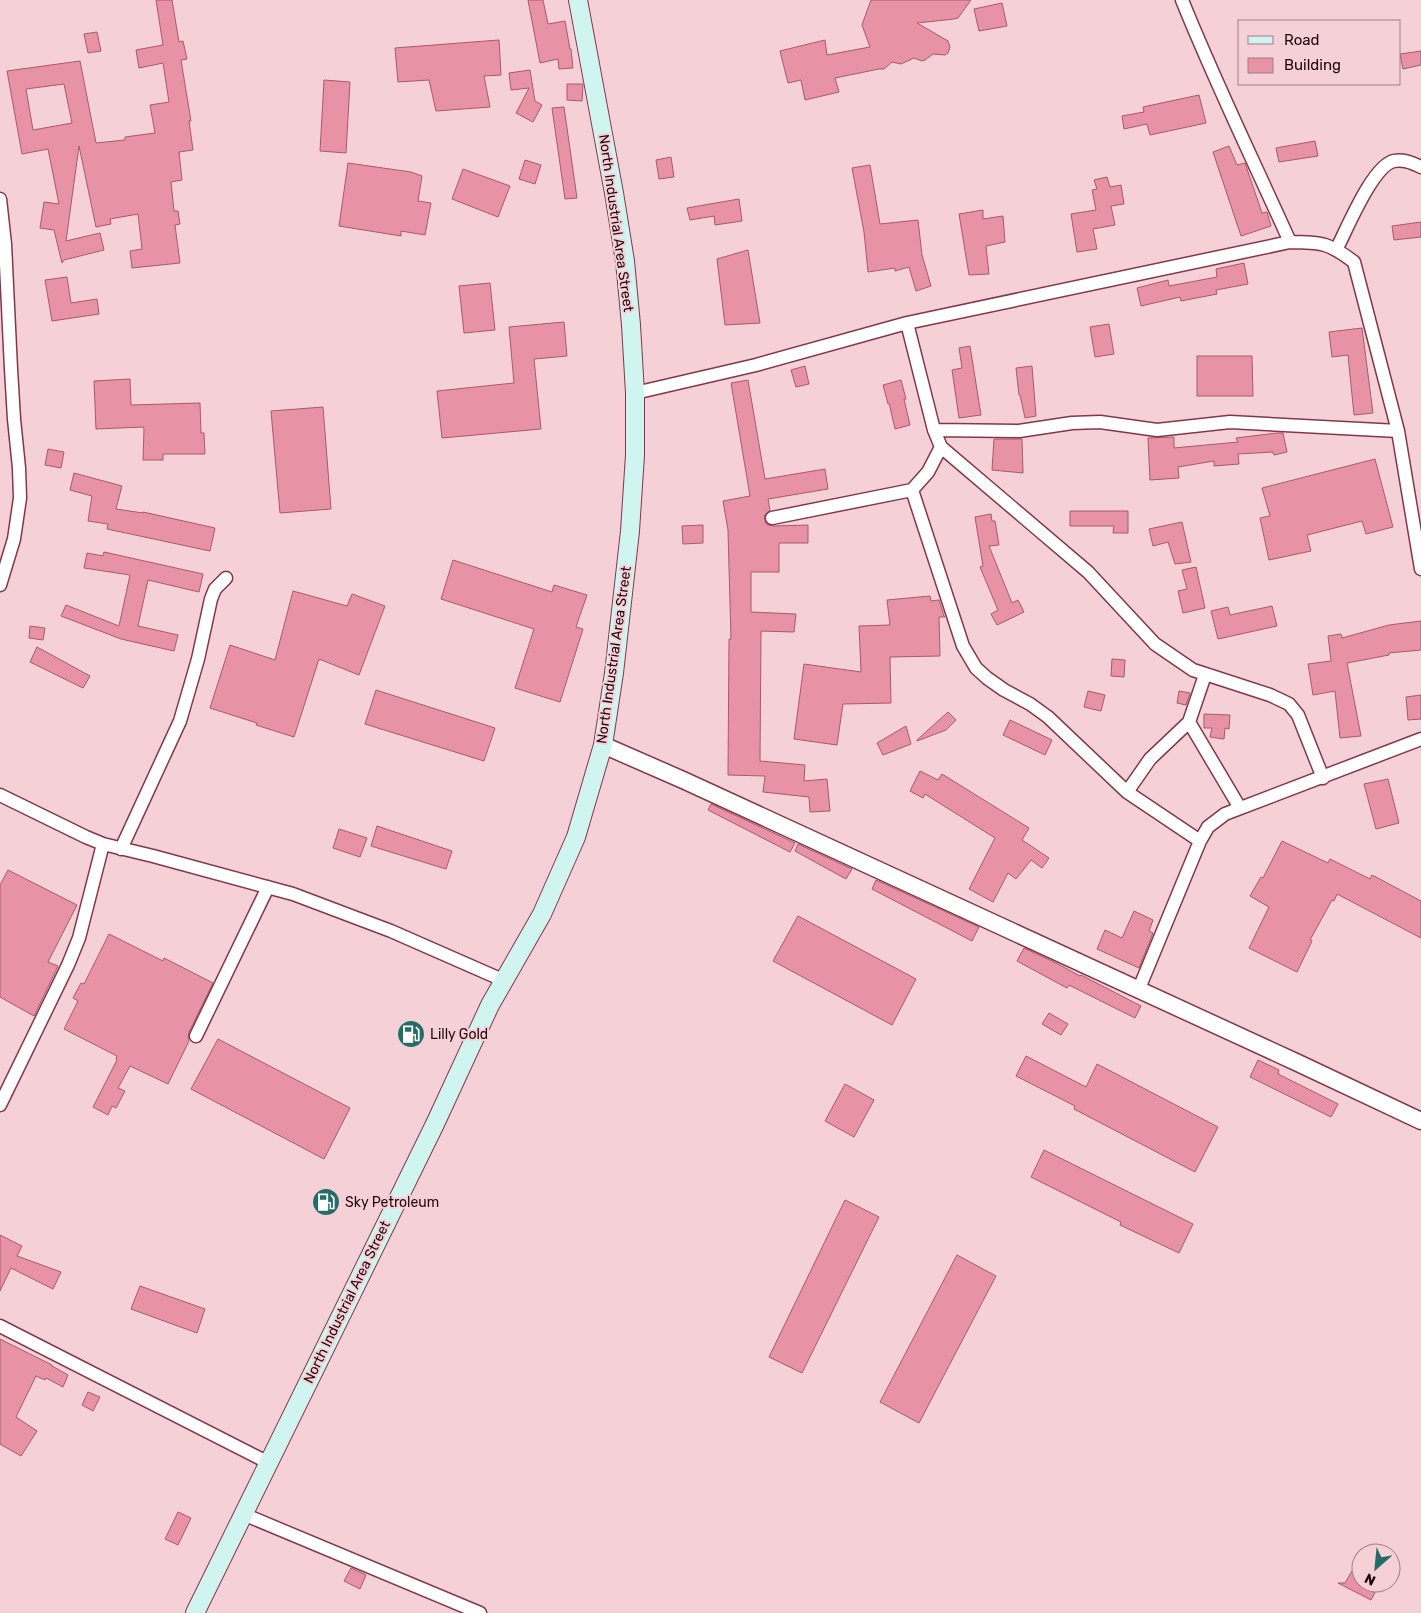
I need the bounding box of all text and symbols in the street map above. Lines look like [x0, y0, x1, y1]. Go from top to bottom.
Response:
legend [1238, 20, 1401, 85]
text: Road [1284, 31, 1320, 49]
text: Building [1284, 56, 1341, 74]
street label: North Industrial Area Street [595, 133, 637, 313]
street label: North Industrial Area Street [593, 565, 635, 745]
fuel station icon: Lilly Gold [396, 1019, 426, 1049]
place label: Lilly Gold [430, 1026, 488, 1043]
fuel station icon: Sky Petroleum [311, 1187, 341, 1217]
place label: Sky Petroleum [345, 1194, 439, 1211]
street label: North Industrial Area Street [300, 1217, 394, 1386]
north arrow [1351, 1543, 1401, 1593]
text: N [1362, 1569, 1379, 1589]

